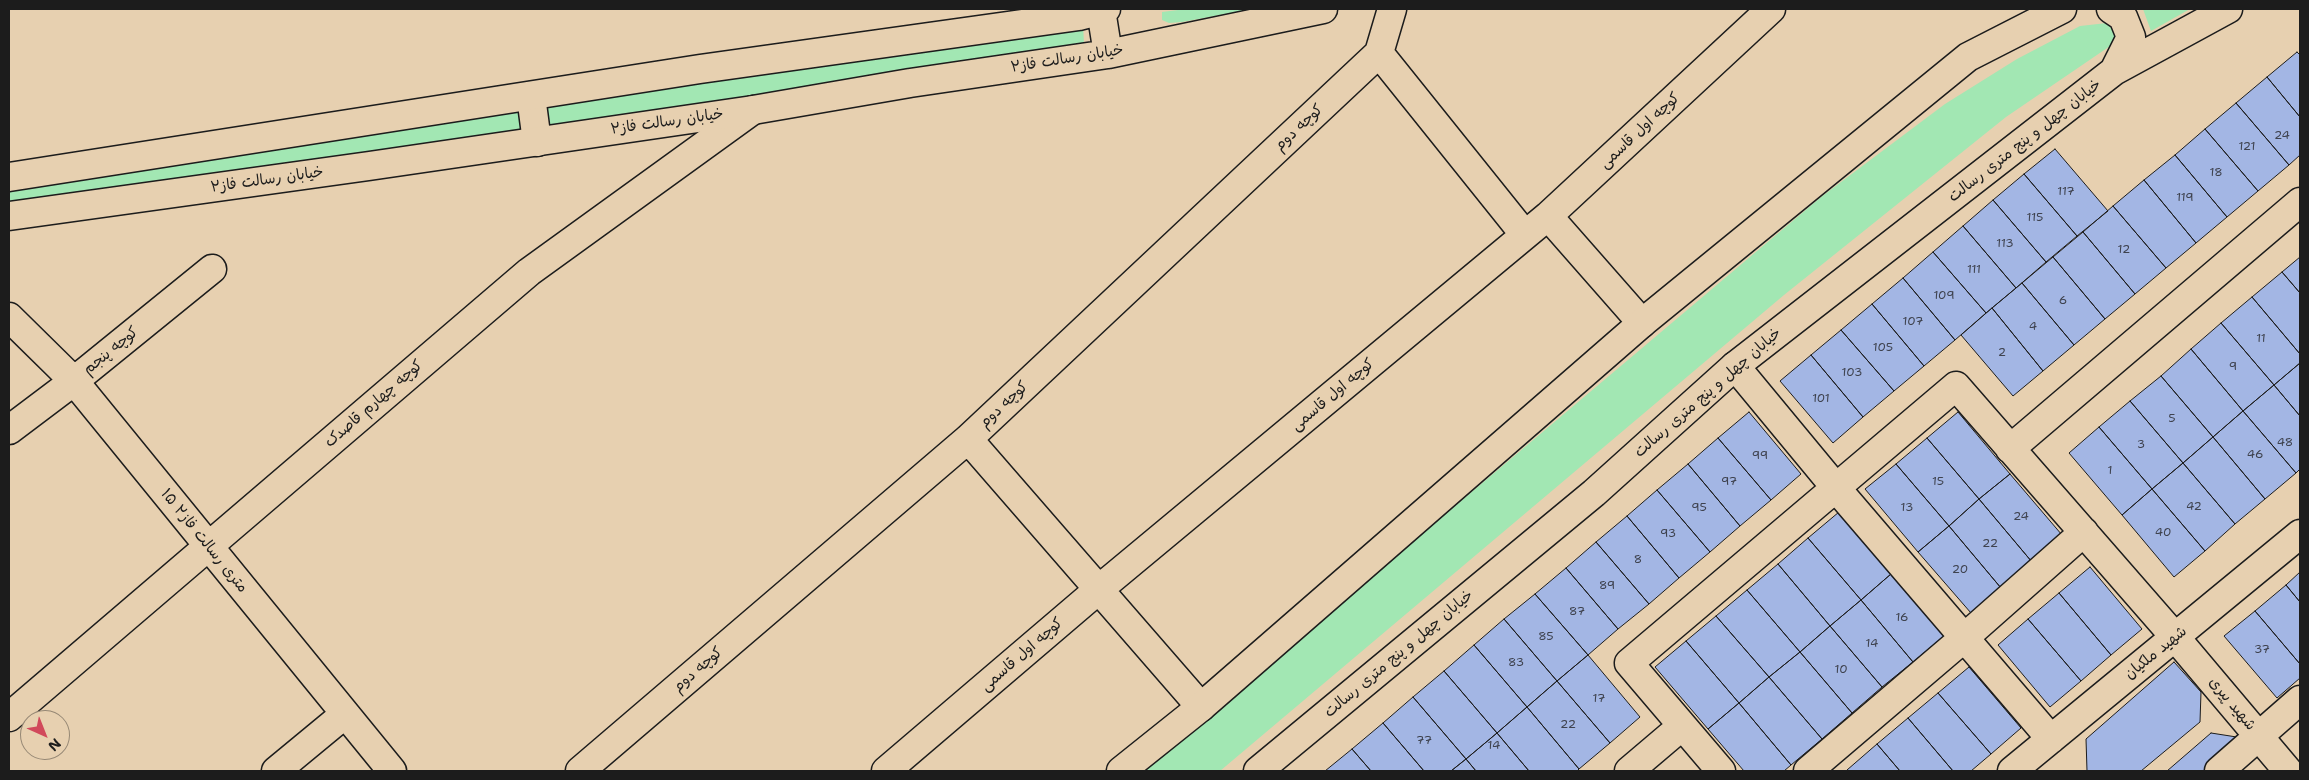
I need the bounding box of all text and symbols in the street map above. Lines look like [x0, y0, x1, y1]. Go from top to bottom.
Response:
street label: خیابان رسالت فاز۲ [1009, 41, 1125, 77]
street label: خیابان چهل و پنج متری رسالت [1945, 76, 2105, 206]
street label: کوچه اول قاسمی [1596, 89, 1684, 173]
street label: کوچه دوم [1271, 101, 1327, 155]
street label: خیابان رسالت فاز۲ [609, 105, 725, 139]
house number: 24 [2274, 129, 2290, 143]
house number: 121 [2238, 140, 2256, 154]
street label: خیابان رسالت فاز۲ [209, 163, 325, 197]
house number: 18 [2209, 166, 2223, 180]
house number: 117 [2057, 185, 2075, 199]
house number: 119 [2176, 191, 2194, 205]
house number: 115 [2027, 211, 2043, 225]
house number: 113 [1996, 237, 2014, 251]
house number: 12 [2118, 243, 2130, 257]
house number: 111 [1967, 263, 1981, 277]
house number: 109 [1933, 289, 1955, 303]
house number: 6 [2059, 294, 2067, 308]
house number: 107 [1903, 315, 1923, 329]
house number: 4 [2029, 320, 2037, 334]
street label: کوچه پنجم [80, 323, 142, 379]
street label: خیابان چهل و پنج متری رسالت [1631, 324, 1785, 462]
house number: 11 [2256, 332, 2266, 346]
house number: 105 [1873, 341, 1893, 355]
house number: 2 [1998, 346, 2006, 360]
street label: کوچه اول قاسمی [1288, 355, 1378, 435]
street label: کوچه چهارم قاصدک [321, 357, 427, 451]
house number: 9 [2229, 360, 2237, 374]
house number: 103 [1842, 366, 1862, 380]
street label: کوچه دوم [976, 378, 1032, 432]
house number: 101 [1812, 392, 1830, 406]
house number: 5 [2168, 412, 2176, 426]
house number: 48 [2277, 436, 2293, 450]
house number: 3 [2137, 438, 2145, 452]
house number: 46 [2247, 448, 2263, 462]
house number: 99 [1752, 449, 1768, 463]
house number: 1 [2107, 464, 2113, 478]
house number: 97 [1721, 475, 1737, 489]
house number: 15 [1932, 475, 1944, 489]
street label: ۱۵ متری رسالت فاز۲ [157, 485, 251, 597]
house number: 42 [2186, 500, 2202, 514]
house number: 95 [1691, 501, 1707, 515]
house number: 13 [1901, 501, 1913, 515]
house number: 24 [2013, 510, 2029, 524]
house number: 40 [2155, 526, 2171, 540]
house number: 93 [1660, 527, 1676, 541]
house number: 22 [1982, 537, 1998, 551]
house number: 8 [1634, 553, 1642, 567]
house number: 20 [1952, 563, 1968, 577]
house number: 89 [1599, 579, 1615, 593]
street label: خیابان چهل و پنج متری رسالت [1321, 586, 1477, 722]
house number: 87 [1569, 605, 1585, 619]
house number: 16 [1895, 611, 1909, 625]
street label: کوچه اول قاسمی [977, 614, 1067, 696]
street label: شهید ملکیان [2121, 623, 2191, 683]
house number: 85 [1538, 630, 1554, 644]
house number: 14 [1866, 637, 1878, 651]
house number: 37 [2254, 643, 2270, 657]
street label: کوچه دوم [669, 644, 727, 696]
house number: 83 [1508, 656, 1524, 670]
house number: 10 [1834, 663, 1848, 677]
street label: شهید پیری [2205, 674, 2259, 734]
house number: 17 [1593, 692, 1605, 706]
north arrow [20, 710, 70, 760]
house number: 22 [1560, 718, 1576, 732]
house number: 77 [1416, 734, 1432, 748]
text: N [44, 735, 65, 755]
house number: 14 [1488, 739, 1500, 753]

